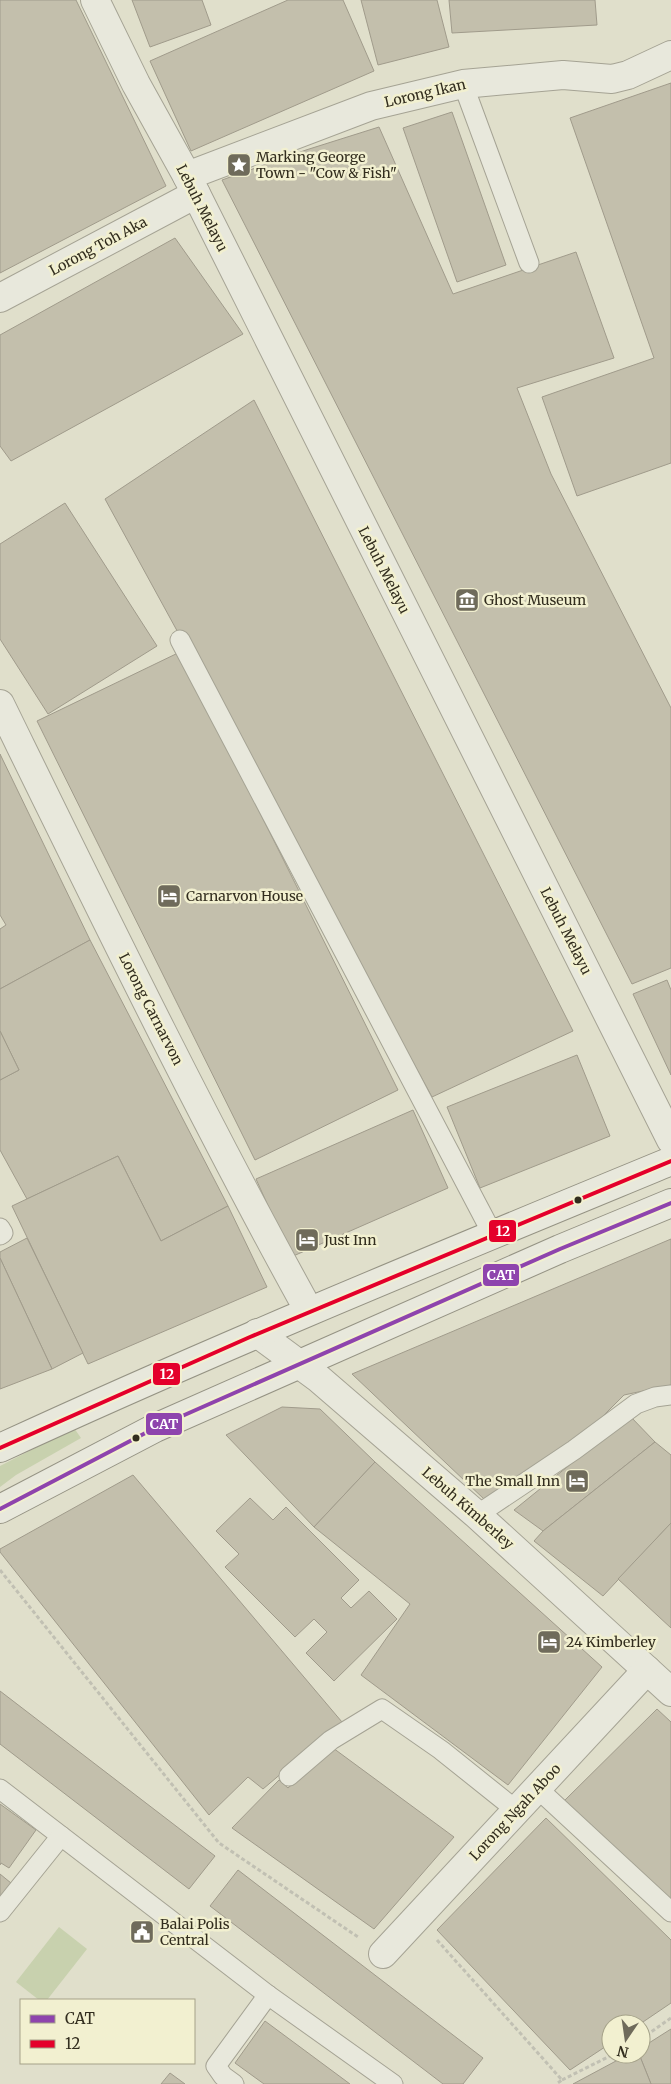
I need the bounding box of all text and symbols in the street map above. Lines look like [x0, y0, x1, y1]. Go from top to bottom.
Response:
street label: Lorong Ikan [383, 75, 467, 111]
place label: Marking George Town - "Cow & Fish" [256, 148, 397, 182]
place icon: Marking George Town - "Cow & Fish" [226, 152, 252, 178]
street label: Lebuh Melayu [172, 161, 232, 255]
street label: Lorong Toh Aka [46, 212, 150, 279]
street label: Lebuh Melayu [354, 523, 414, 617]
museum icon: Ghost Museum [454, 587, 480, 613]
place label: Ghost Museum [484, 591, 586, 609]
hotel icon: Carnarvon House [156, 883, 182, 909]
street label: Lebuh Melayu [536, 884, 596, 978]
place label: Carnarvon House [186, 887, 303, 905]
street label: Lorong Carnarvon [115, 950, 187, 1068]
unlabelled marker [573, 1195, 583, 1205]
line badge: 12 [488, 1219, 517, 1243]
text: 12 [496, 1222, 510, 1240]
hotel icon: Just Inn [294, 1227, 320, 1253]
place label: Just Inn [323, 1231, 377, 1249]
line badge: CAT [482, 1263, 520, 1287]
text: CAT [487, 1266, 515, 1284]
line badge: 12 [152, 1362, 181, 1386]
text: 12 [160, 1365, 174, 1383]
line badge: CAT [145, 1412, 183, 1436]
text: CAT [150, 1415, 178, 1433]
unlabelled marker [131, 1433, 141, 1443]
street label: Lebuh Kimberley [418, 1463, 518, 1553]
hotel icon: The Small Inn [564, 1468, 590, 1494]
place label: The Small Inn [465, 1472, 560, 1490]
hotel icon: 24 Kimberley [536, 1629, 562, 1655]
place label: 24 Kimberley [566, 1633, 657, 1651]
street label: Lorong Ngah Aboo [465, 1760, 565, 1864]
place label: Balai Polis Central [160, 1915, 230, 1949]
public building icon: Balai Polis Central [129, 1919, 155, 1945]
legend [20, 1999, 195, 2064]
text: CAT [65, 2009, 96, 2028]
north arrow [601, 2014, 651, 2064]
text: 12 [65, 2034, 81, 2053]
text: N [616, 2042, 630, 2062]

